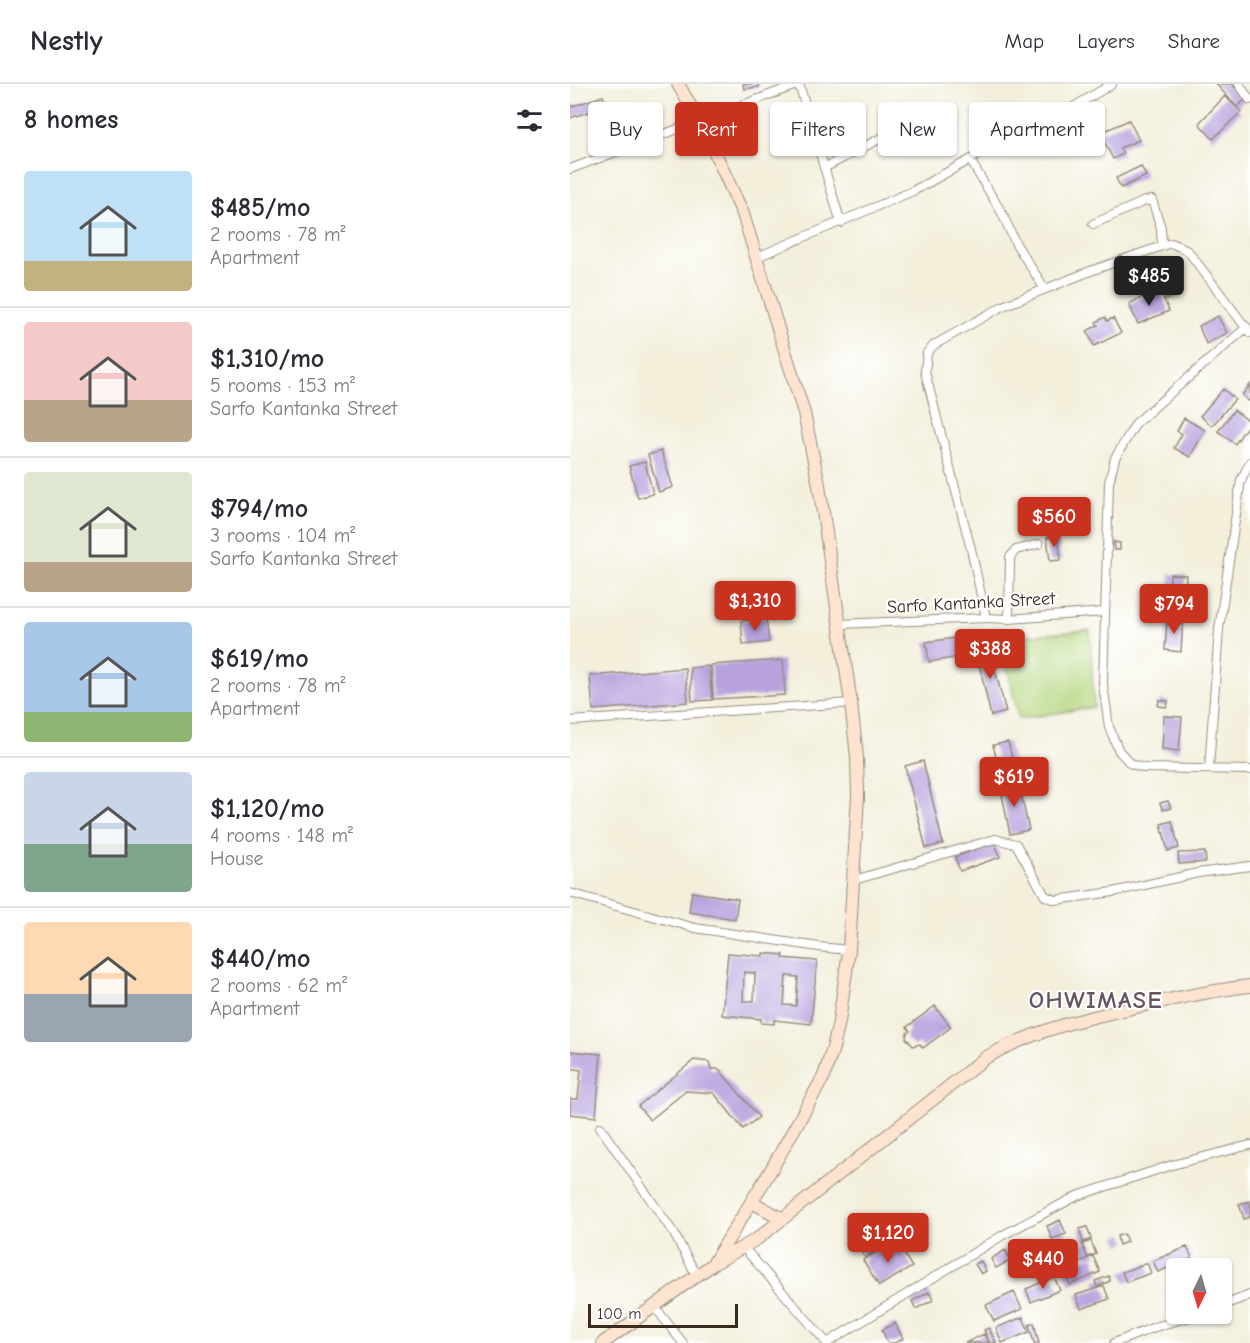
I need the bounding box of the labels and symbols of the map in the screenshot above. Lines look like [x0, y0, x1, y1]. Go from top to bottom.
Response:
pin: $485 [1113, 256, 1185, 307]
pin: $560 [1018, 497, 1090, 548]
pin: $1,310 [706, 581, 804, 632]
pin: $794 [1138, 584, 1210, 635]
street label: Sarfo Kantanka Street [886, 588, 1057, 618]
pin: $388 [954, 629, 1026, 680]
pin: $619 [978, 757, 1050, 808]
district label: OHWIMASE [1029, 986, 1163, 1014]
pin: $1,120 [839, 1213, 937, 1264]
pin: $440 [1007, 1239, 1079, 1290]
north arrow [1166, 1258, 1232, 1324]
scale bar [588, 1301, 738, 1328]

